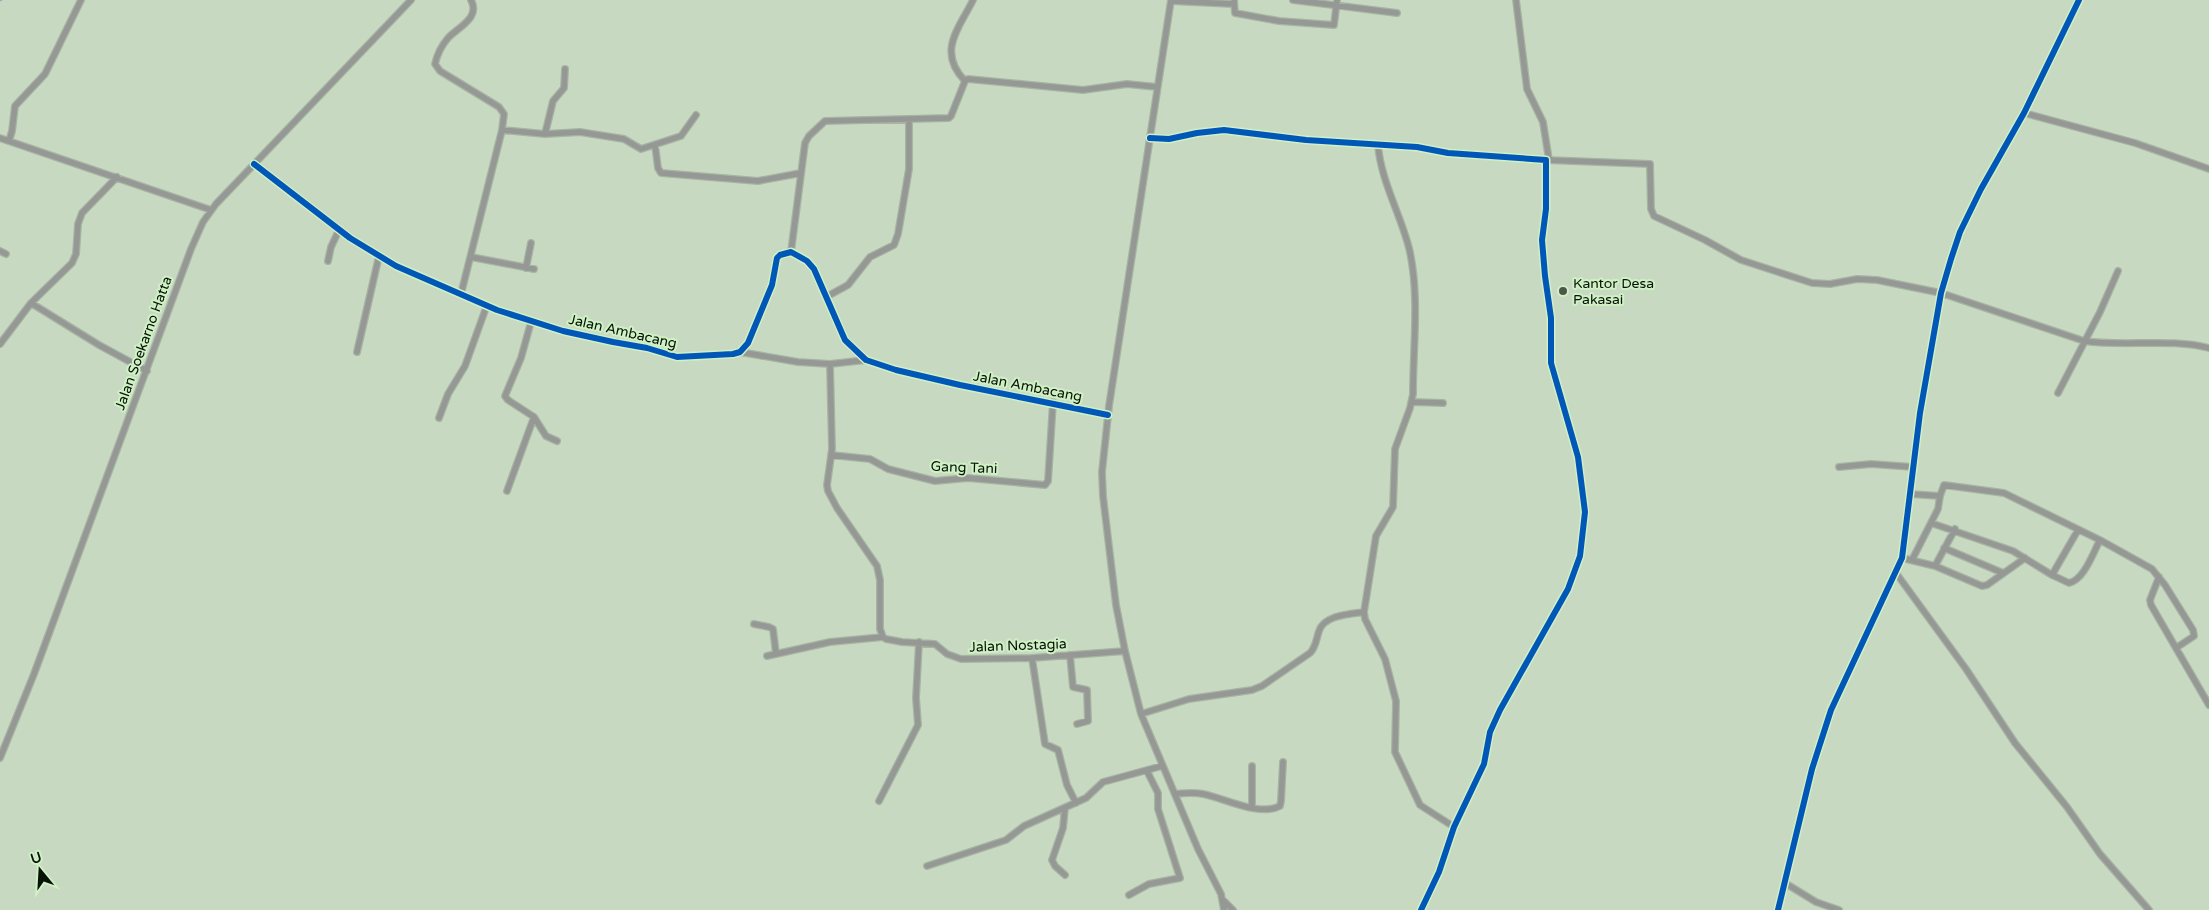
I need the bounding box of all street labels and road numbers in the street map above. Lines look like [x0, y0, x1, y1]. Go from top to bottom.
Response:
street label: Jalan Soekarno Hatta [111, 274, 176, 412]
street label: Jalan Ambacang [567, 311, 679, 352]
street label: Jalan Ambacang [972, 368, 1084, 405]
street label: Gang Tani [930, 458, 998, 477]
street label: Jalan Nostagia [969, 635, 1067, 656]

